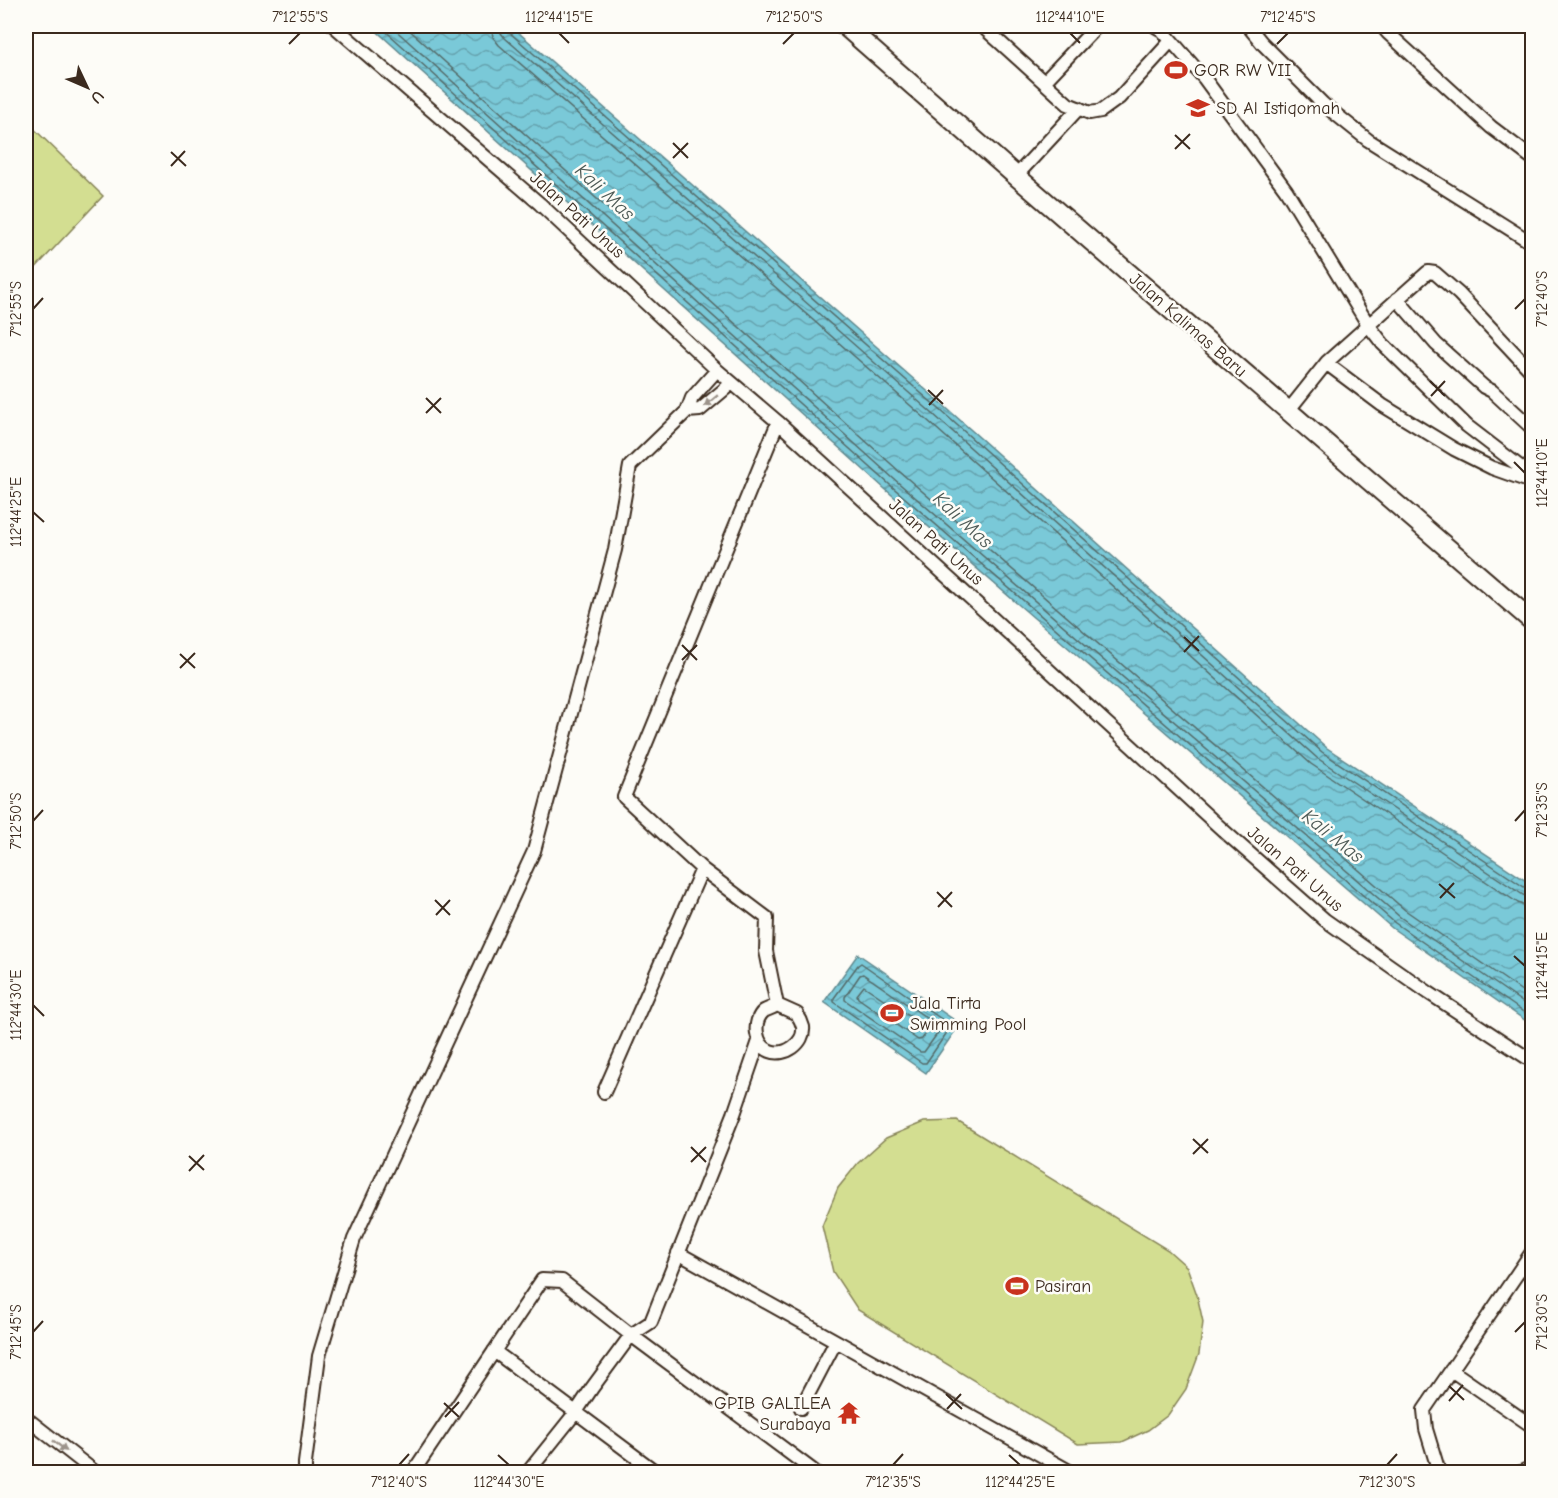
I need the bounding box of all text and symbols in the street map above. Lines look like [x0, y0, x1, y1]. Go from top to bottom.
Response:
text: 7°12'55"S [272, 8, 328, 26]
text: 112°44'15"E [525, 8, 593, 26]
text: 7°12'50"S [765, 8, 823, 26]
text: 112°44'10"E [1035, 8, 1105, 26]
text: 7°12'45"S [1260, 8, 1316, 26]
north arrow [57, 57, 117, 117]
sports icon: GOR RW VII [1163, 57, 1189, 83]
place label: GOR RW VII [1194, 60, 1291, 81]
text: U [87, 87, 107, 107]
school or university icon: SD Al Istiqomah [1185, 95, 1211, 121]
place label: SD Al Istiqomah [1216, 98, 1340, 119]
water label: Kali Mas [571, 159, 640, 226]
street label: Jalan Pati Unus [526, 167, 628, 263]
street label: Jalan Kalimas Baru [1125, 268, 1251, 382]
text: 7°12'40"S [1533, 271, 1551, 327]
text: 7°12'55"S [7, 281, 25, 337]
one-way arrow [703, 394, 719, 407]
text: 112°44'10"E [1533, 438, 1551, 508]
text: 112°44'25"E [7, 477, 25, 547]
water label: Kali Mas [929, 487, 998, 554]
street label: Jalan Pati Unus [885, 494, 987, 590]
text: 7°12'35"S [1533, 782, 1551, 838]
text: 7°12'50"S [7, 792, 25, 850]
water label: Kali Mas [1298, 804, 1369, 868]
street label: Jalan Pati Unus [1243, 822, 1347, 916]
text: 112°44'15"E [1533, 932, 1551, 1000]
text: 112°44'30"E [7, 970, 25, 1040]
place label: Jala Tirta Swimming Pool [910, 993, 1026, 1035]
sports icon: Jala Tirta Swimming Pool [879, 1000, 905, 1026]
sports icon: Pasiran [1004, 1273, 1030, 1299]
place label: Pasiran [1035, 1276, 1091, 1297]
text: 7°12'30"S [1533, 1294, 1551, 1350]
text: 7°12'45"S [7, 1304, 25, 1360]
place label: GPIB GALILEA Surabaya [714, 1393, 831, 1435]
temple icon: GPIB GALILEA Surabaya [836, 1400, 862, 1426]
one-way arrow [52, 1439, 68, 1452]
text: 7°12'40"S [371, 1473, 427, 1491]
text: 112°44'30"E [474, 1473, 544, 1491]
text: 7°12'35"S [865, 1473, 921, 1491]
text: 112°44'25"E [985, 1473, 1055, 1491]
text: 7°12'30"S [1359, 1473, 1415, 1491]

